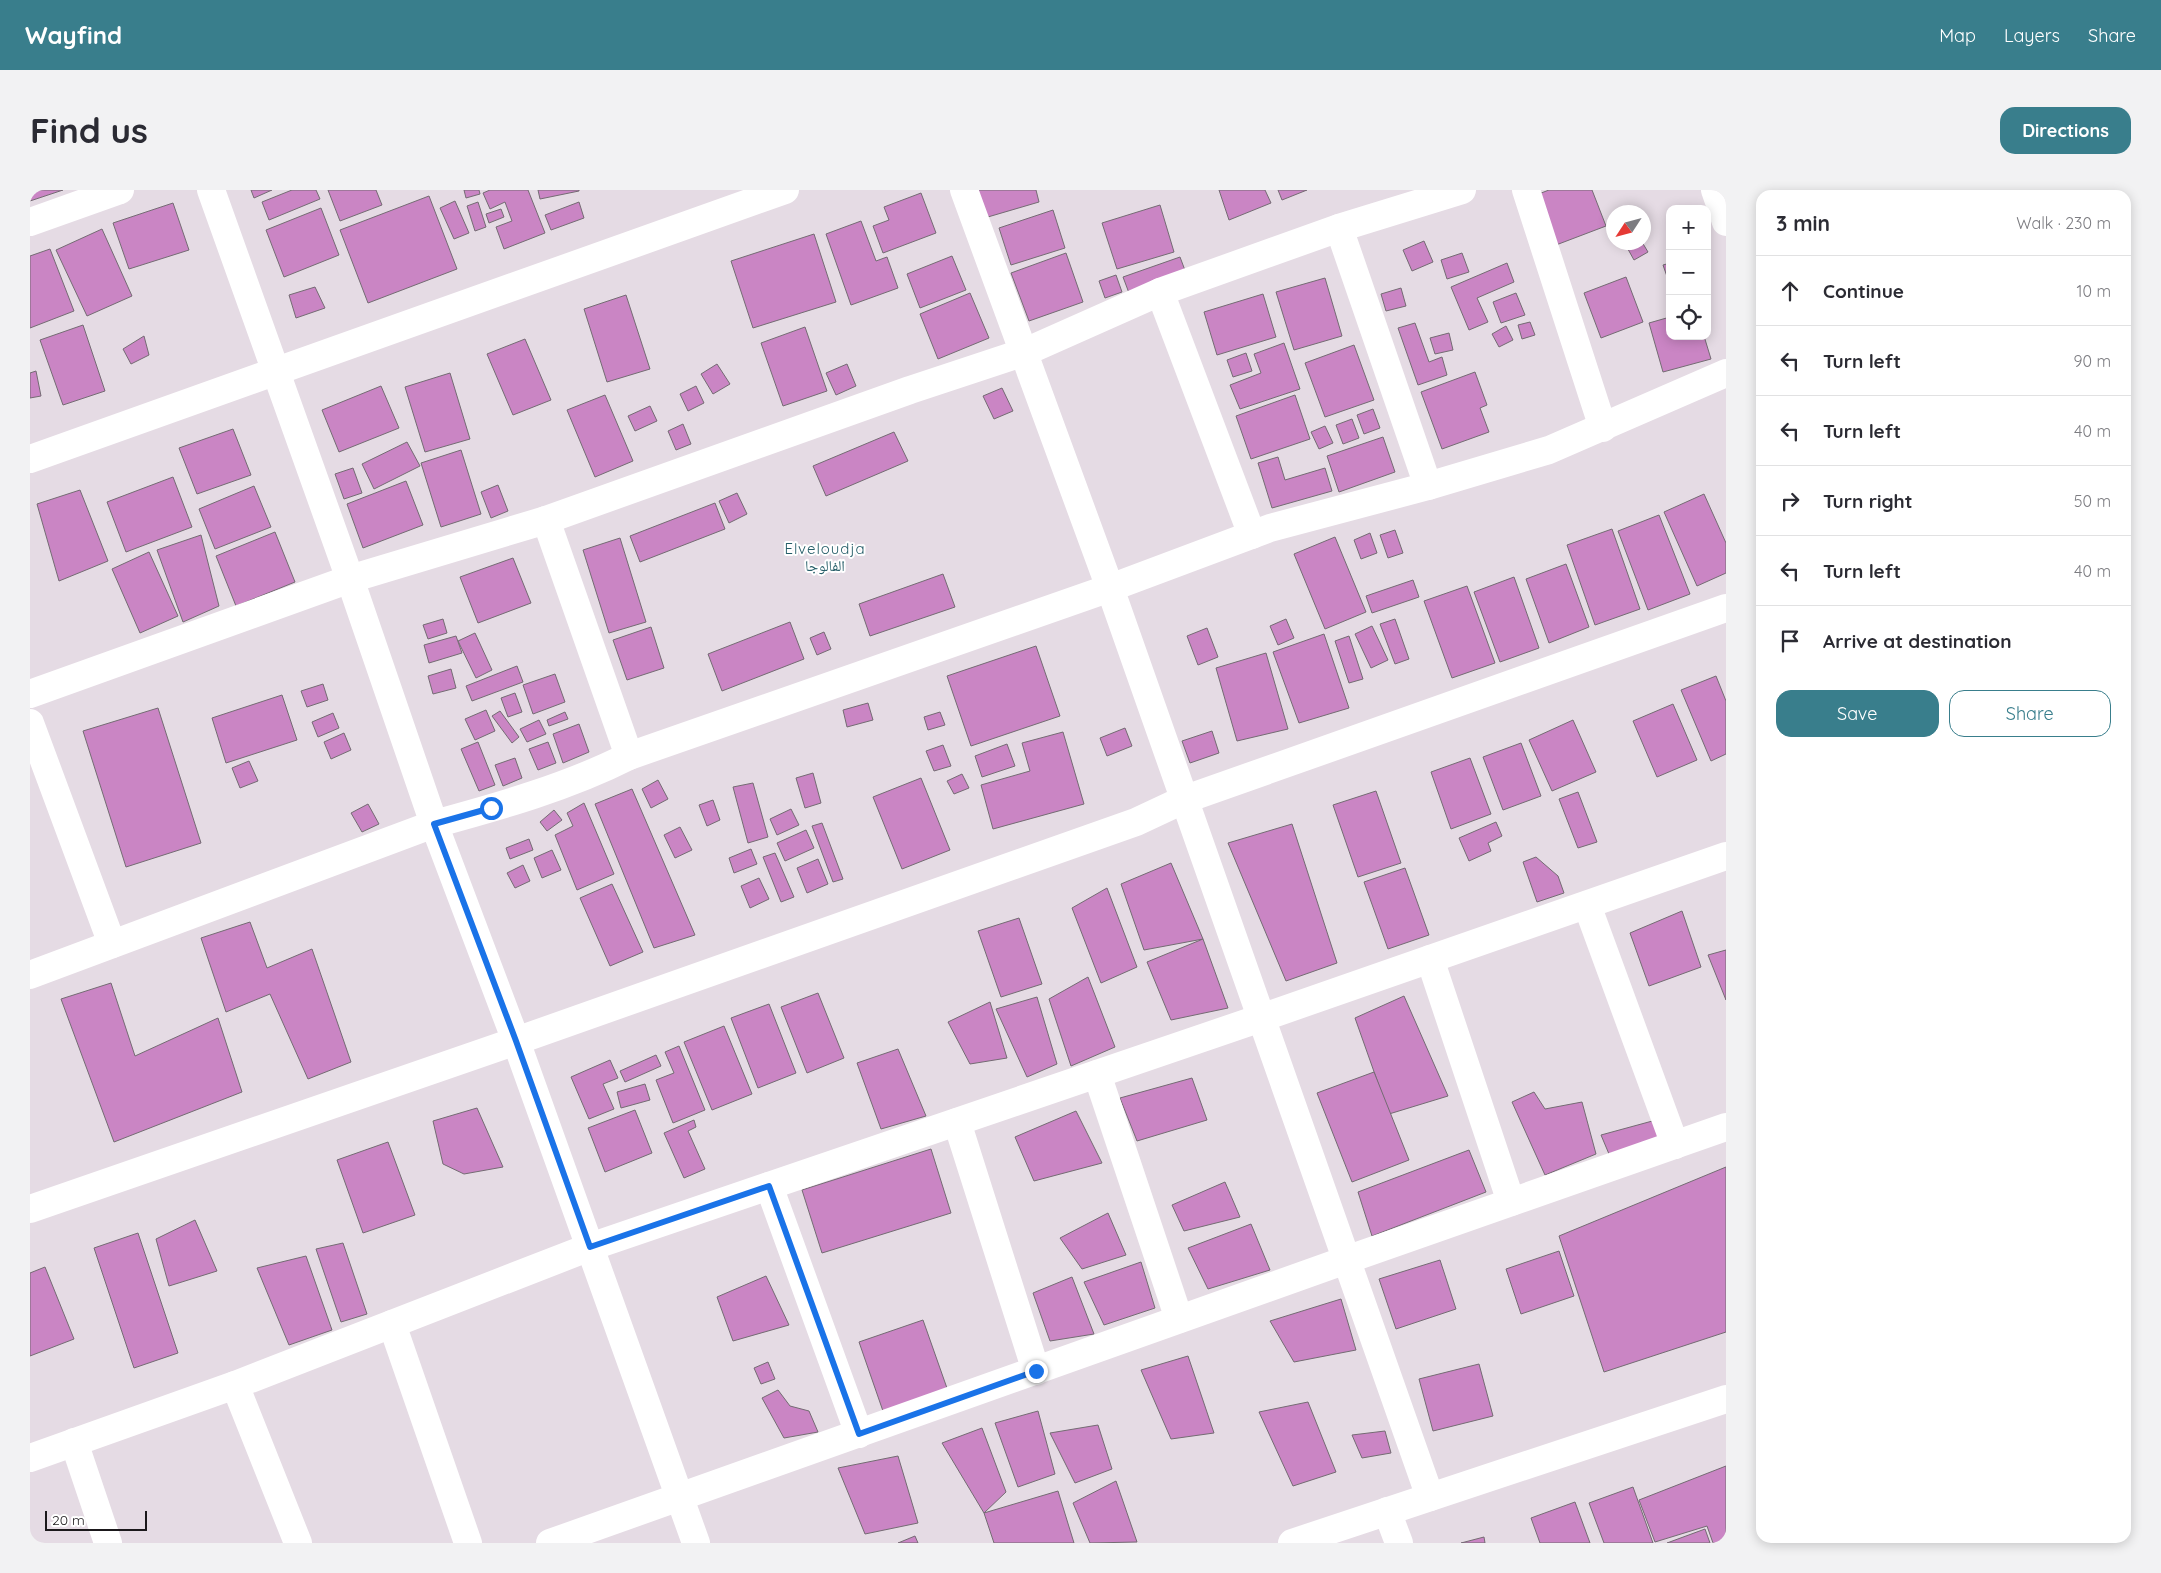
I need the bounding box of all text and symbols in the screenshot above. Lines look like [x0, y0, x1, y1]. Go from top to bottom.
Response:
text: Wayfind [25, 20, 122, 50]
text: Map [1939, 24, 1976, 47]
text: Layers [2004, 24, 2060, 47]
text: Share [2088, 24, 2136, 47]
button: Directions [2000, 107, 2131, 154]
text: Find us [30, 108, 148, 152]
north arrow [1606, 205, 1651, 250]
map controls [1666, 205, 1711, 340]
button: + [1666, 205, 1711, 250]
text: 3 min [1776, 210, 1830, 236]
text: Walk · 230 m [2016, 213, 2111, 233]
button: − [1666, 250, 1711, 295]
icon: ahead [1776, 277, 1804, 305]
text: Continue [1823, 279, 1904, 303]
text: 10 m [2077, 281, 2111, 301]
button: locate [1666, 295, 1711, 340]
icon: left [1776, 347, 1804, 375]
text: Turn left [1823, 349, 1901, 373]
text: 90 m [2074, 351, 2111, 371]
icon: left [1776, 417, 1804, 445]
text: Turn left [1823, 419, 1901, 443]
text: 40 m [2074, 421, 2111, 441]
icon: right [1776, 487, 1804, 515]
text: Turn right [1823, 489, 1912, 513]
text: 50 m [2074, 491, 2111, 511]
district label: Elveloudja الفالوجا [784, 539, 866, 575]
icon: left [1776, 557, 1804, 585]
text: Turn left [1823, 559, 1901, 583]
text: 40 m [2074, 561, 2111, 581]
icon: arrive [1776, 627, 1804, 655]
text: Arrive at destination [1823, 629, 2012, 653]
button: Save [1776, 690, 1939, 737]
button: Share [1949, 690, 2111, 737]
route start [480, 797, 503, 820]
route end [1025, 1360, 1048, 1383]
scale bar [45, 1508, 148, 1531]
text: 20 m [52, 1511, 85, 1529]

